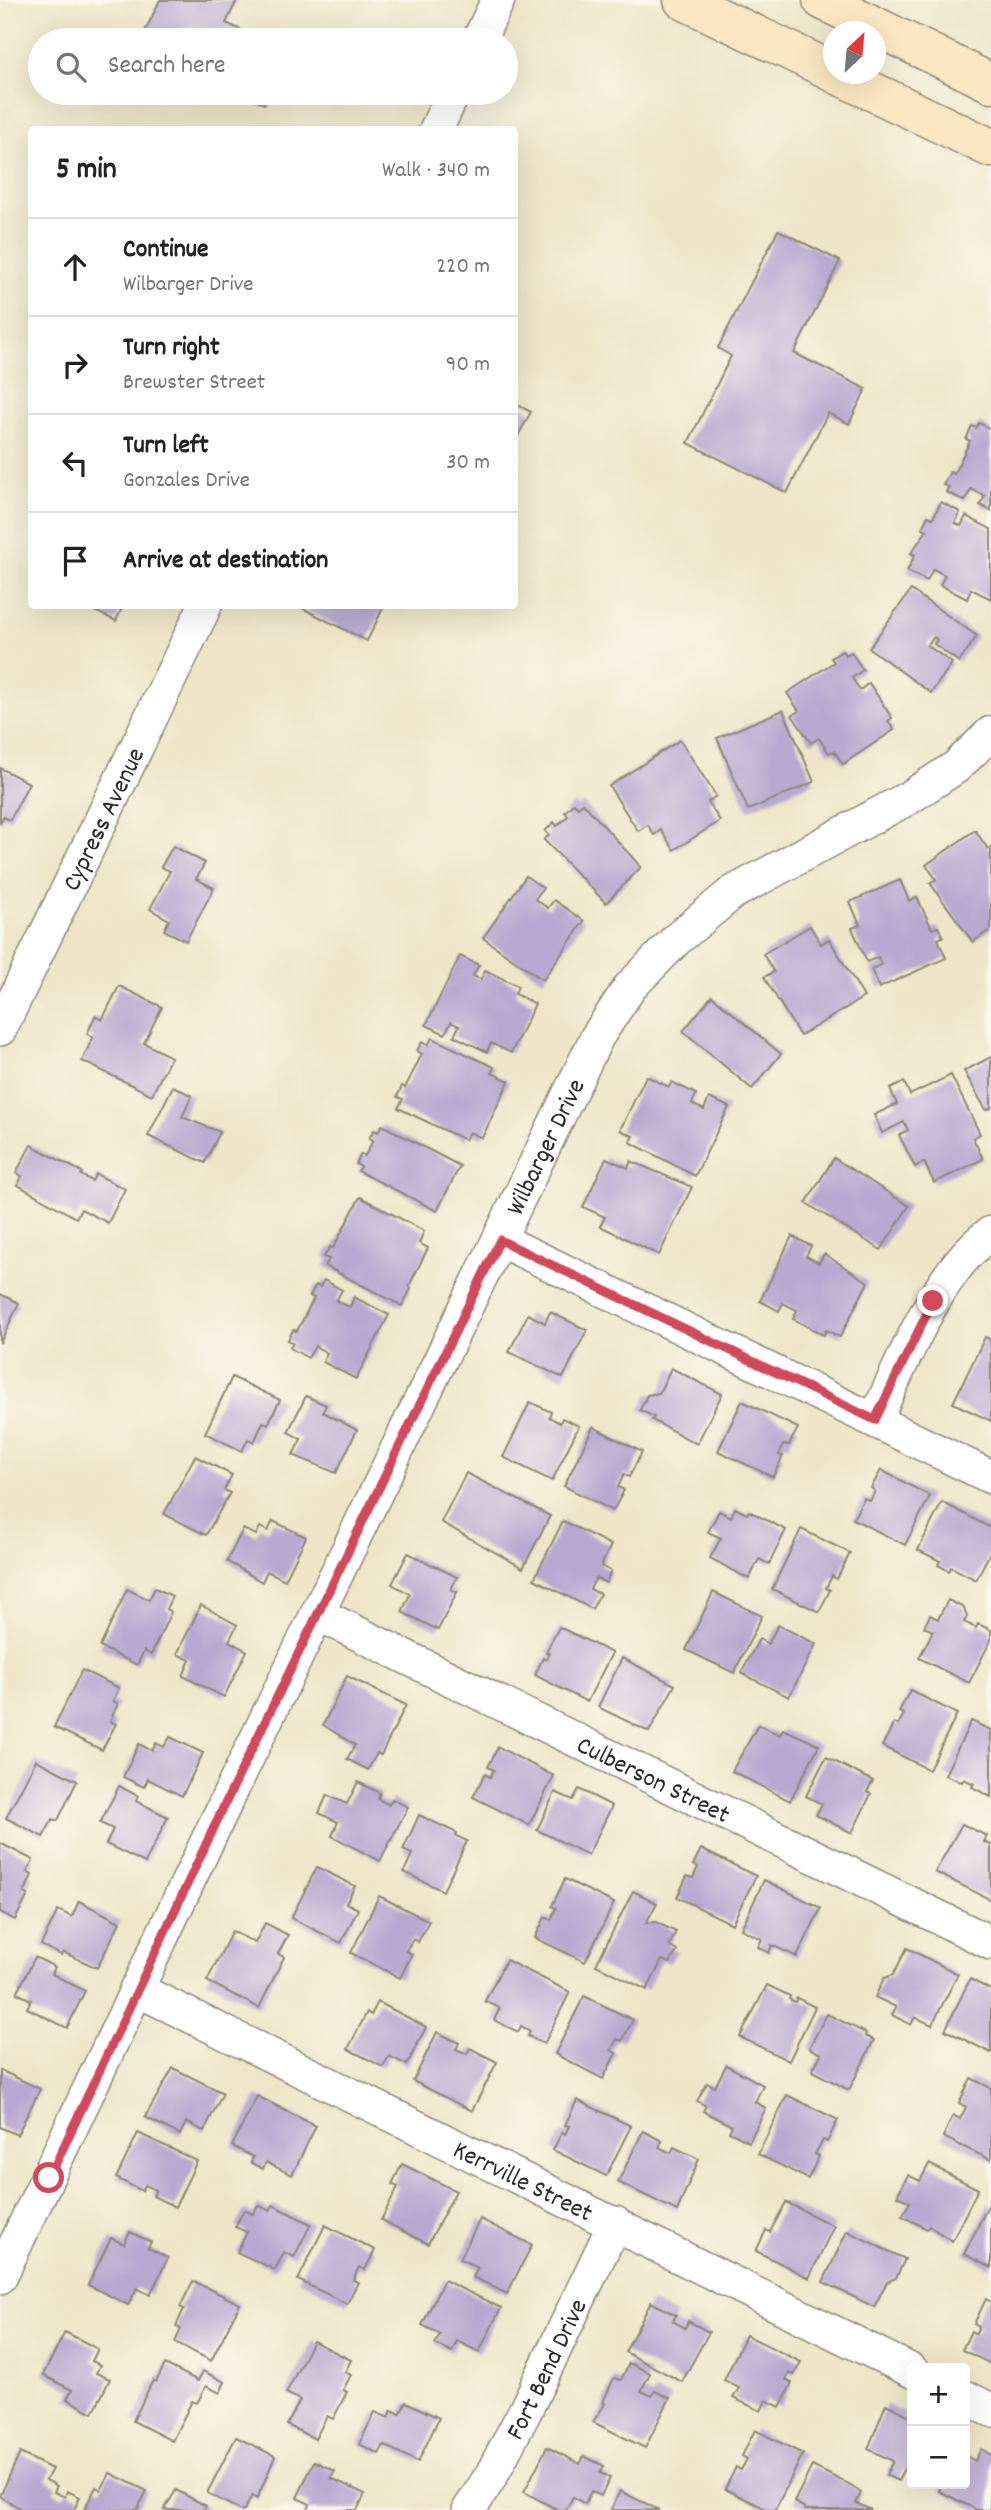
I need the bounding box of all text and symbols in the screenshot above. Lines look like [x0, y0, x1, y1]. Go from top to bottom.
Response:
north arrow [823, 21, 886, 84]
search box [28, 28, 518, 105]
icon: search [52, 48, 90, 86]
text: Search here [108, 48, 226, 85]
text: 5 min [56, 150, 117, 193]
text: Walk · 340 m [382, 155, 490, 188]
text: Continue [123, 232, 208, 269]
icon: ahead [56, 248, 94, 286]
text: 220 m [436, 251, 490, 284]
text: Wilbarger Drive [123, 269, 253, 302]
text: Turn right [123, 330, 220, 367]
icon: right [56, 346, 94, 384]
text: 90 m [446, 349, 490, 382]
text: Brewster Street [123, 367, 265, 400]
text: Turn left [123, 428, 209, 465]
icon: left [56, 444, 94, 482]
text: 30 m [446, 447, 490, 480]
text: Gonzales Drive [123, 465, 250, 498]
icon: arrive [56, 542, 94, 580]
text: Arrive at destination [123, 543, 328, 580]
street label: Cypress Avenue [55, 742, 156, 898]
street label: Wilbarger Drive [498, 1073, 596, 1222]
route end [917, 1285, 948, 1316]
street label: Culberson Street [570, 1728, 736, 1835]
street label: Kerrville Street [446, 2133, 599, 2233]
route start [33, 2162, 64, 2193]
street label: Fort Bend Drive [498, 2293, 598, 2447]
map controls [907, 2363, 970, 2489]
button: + [907, 2363, 970, 2426]
button: − [907, 2426, 970, 2489]

